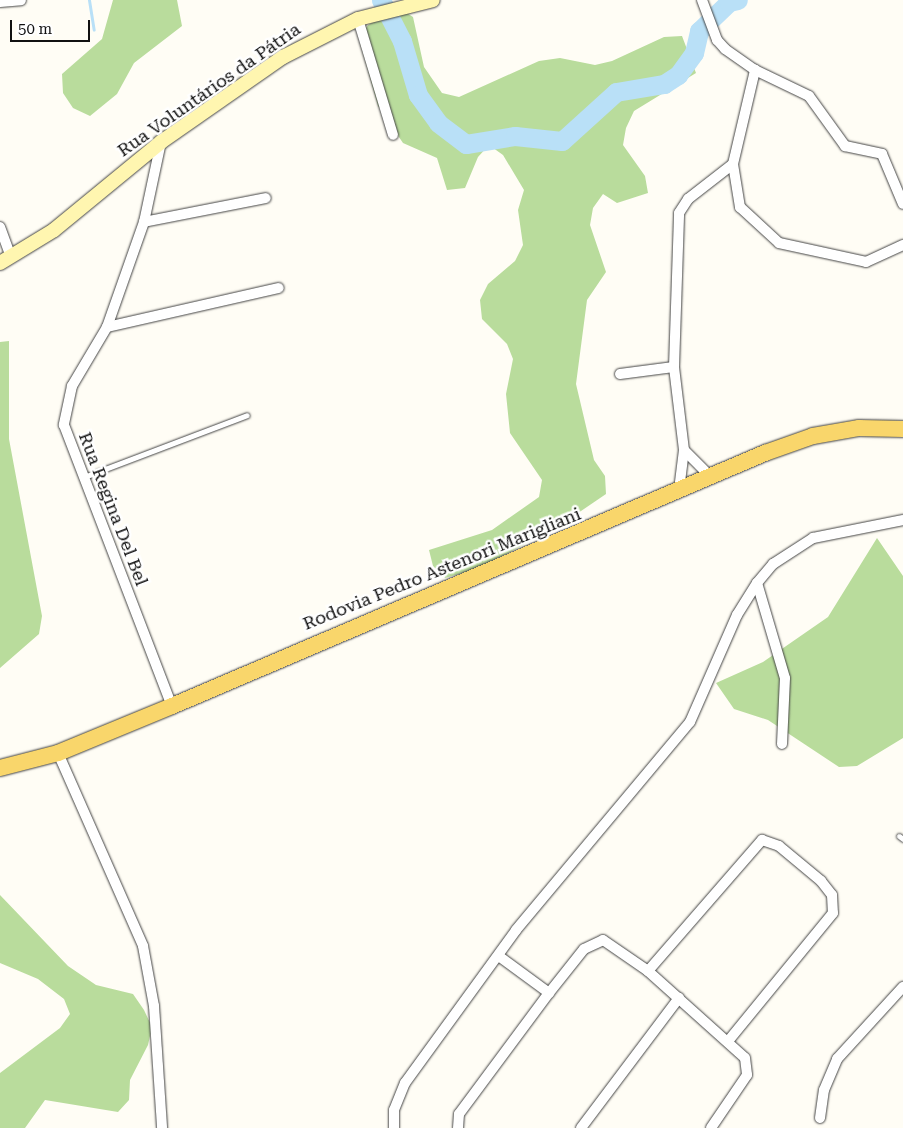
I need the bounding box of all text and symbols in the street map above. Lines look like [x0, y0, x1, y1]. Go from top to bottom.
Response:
scale bar [12, 10, 92, 42]
street label: Rua Voluntários da Pátria [113, 18, 305, 162]
text: 50 m [18, 20, 52, 38]
street label: Rua Regina Del Bel [74, 429, 152, 589]
street label: Rodovia Pedro Astenori Marigliani [300, 503, 584, 635]

